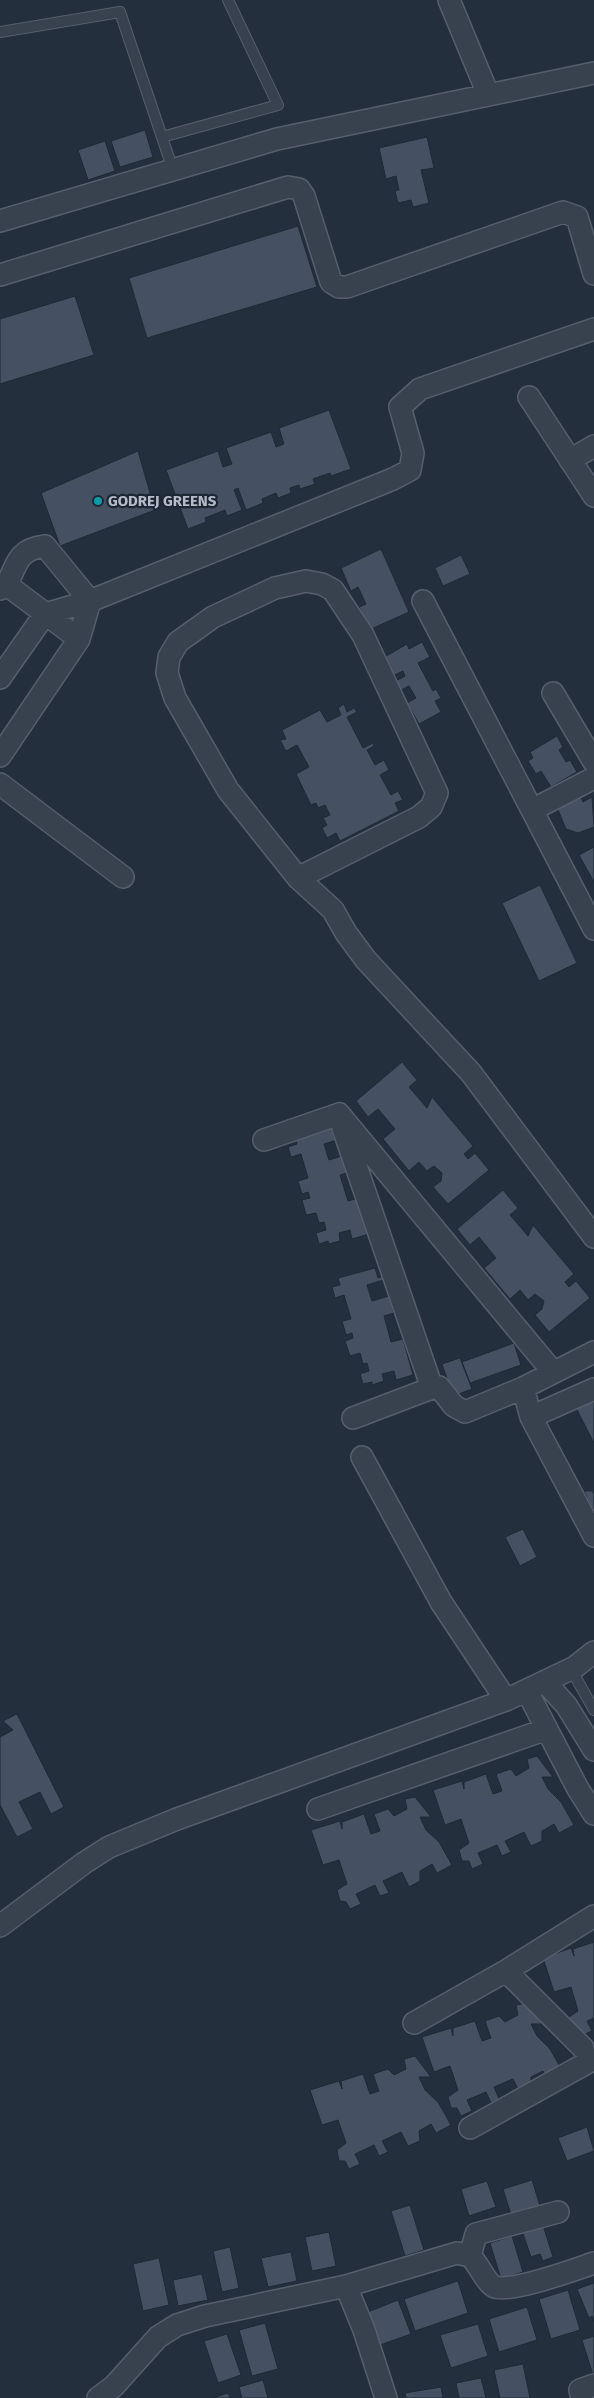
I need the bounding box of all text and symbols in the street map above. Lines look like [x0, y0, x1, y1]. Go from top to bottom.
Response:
place label: GODREJ GREENS [108, 492, 217, 510]
marker: GODREJ GREENS [92, 495, 104, 507]

